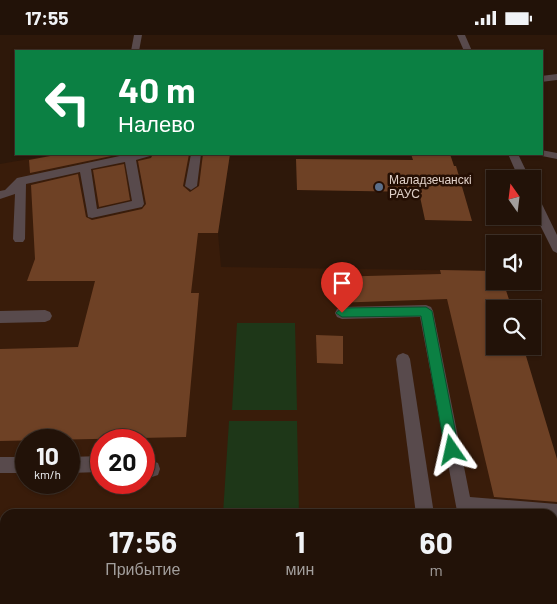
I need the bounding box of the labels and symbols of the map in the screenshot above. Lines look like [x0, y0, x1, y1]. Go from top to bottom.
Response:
north arrow [486, 170, 541, 225]
place label: Маладзечанскі РАУС [389, 172, 472, 200]
marker: Маладзечанскі РАУС [373, 181, 385, 193]
pin [321, 262, 363, 313]
position arrow [425, 423, 477, 475]
speed limit sign: 20 [90, 429, 155, 494]

